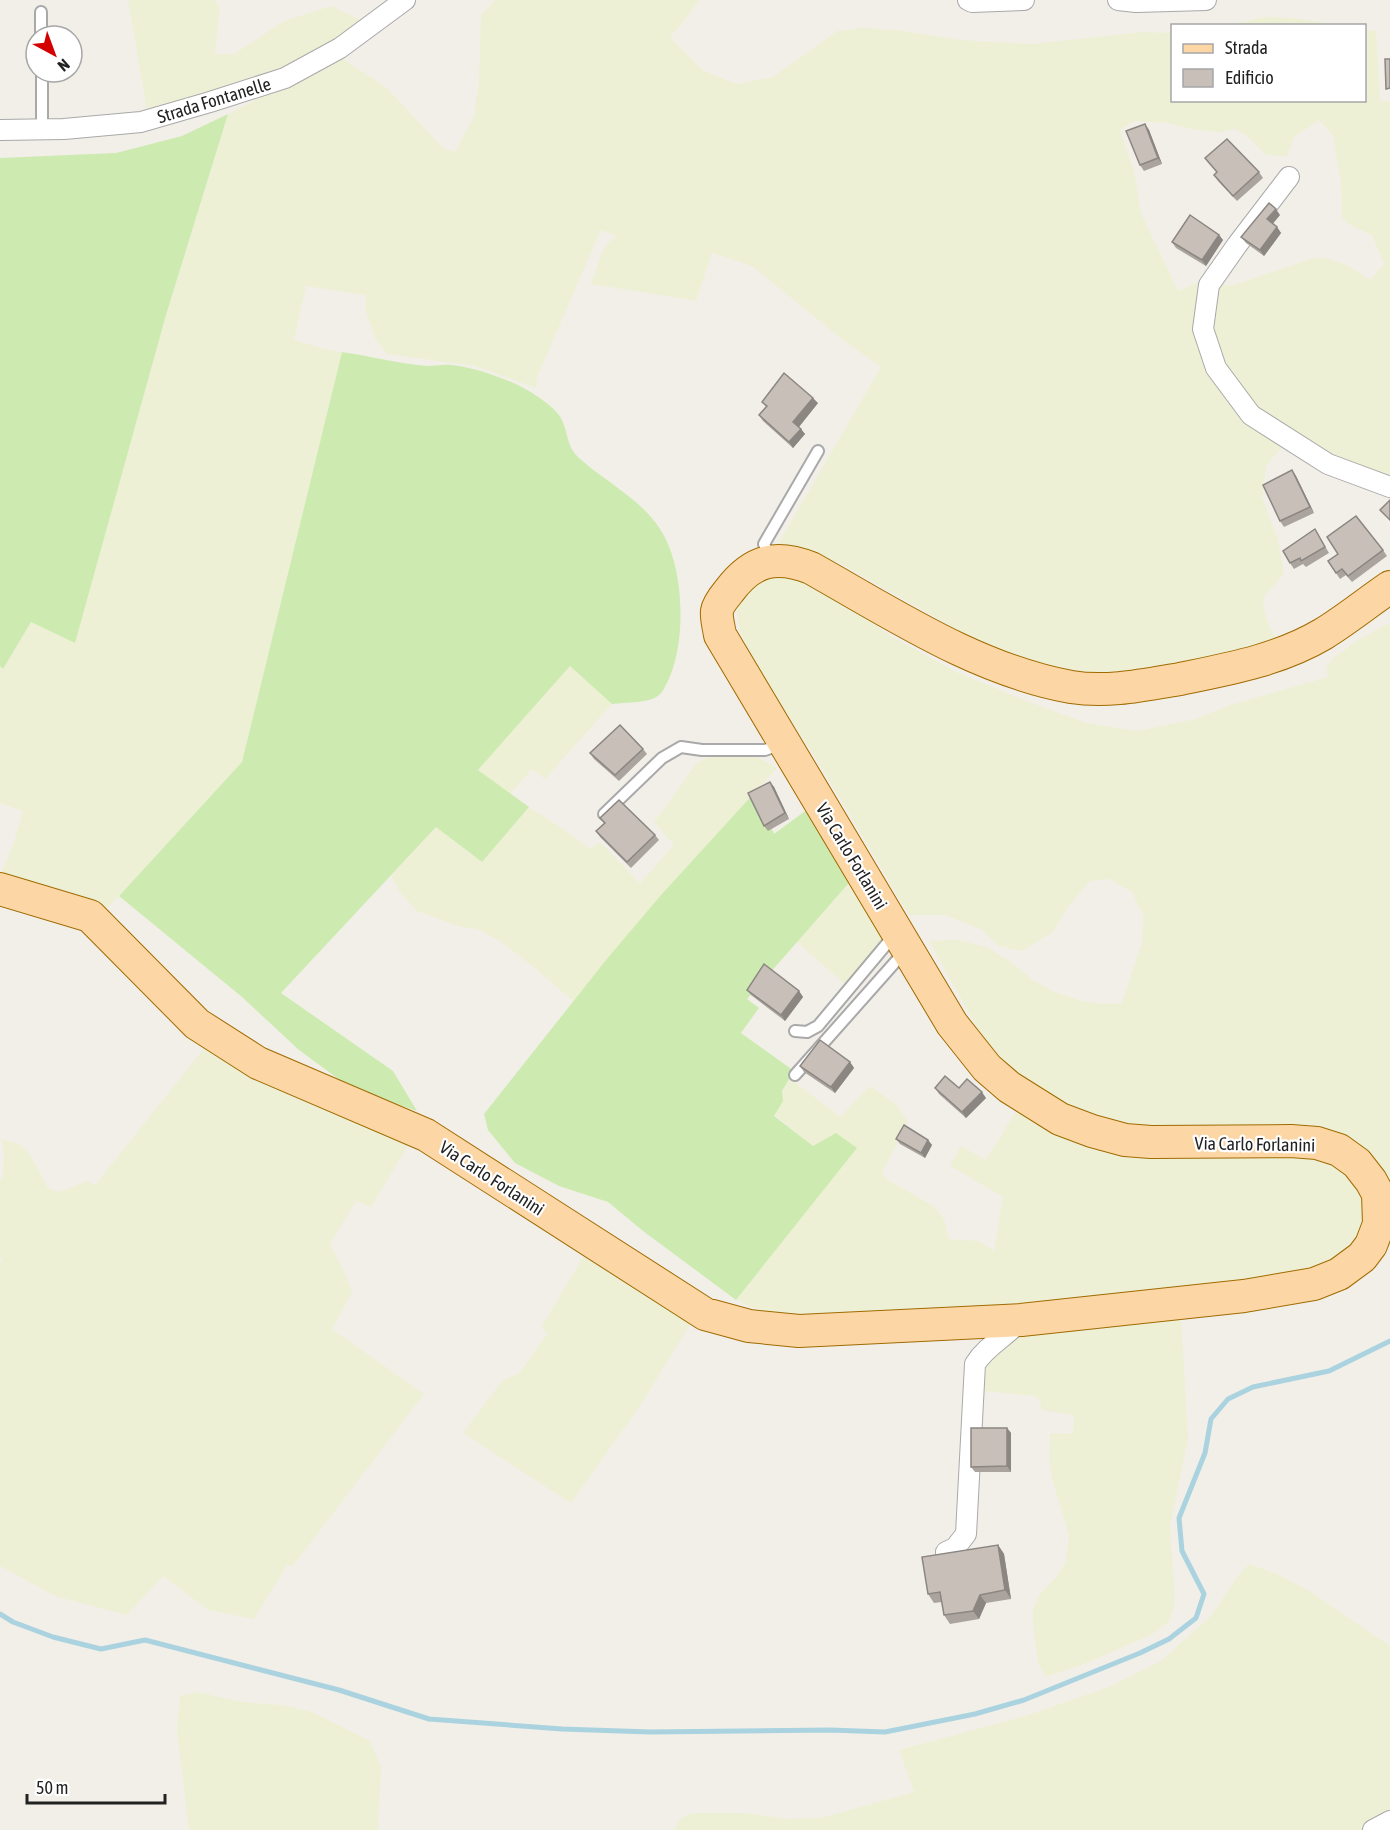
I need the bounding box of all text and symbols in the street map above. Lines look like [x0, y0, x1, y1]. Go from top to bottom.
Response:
north arrow [24, 24, 84, 84]
legend [1171, 24, 1366, 102]
text: Strada [1225, 37, 1268, 58]
text: N [54, 55, 73, 75]
text: Edificio [1225, 67, 1274, 88]
street label: Strada Fontanelle [155, 73, 273, 127]
street label: Via Carlo Forlanini [812, 799, 892, 913]
street label: Via Carlo Forlanini [1195, 1132, 1315, 1156]
street label: Via Carlo Forlanini [436, 1136, 548, 1220]
scale bar [27, 1767, 165, 1805]
text: 50 m [36, 1777, 68, 1798]

